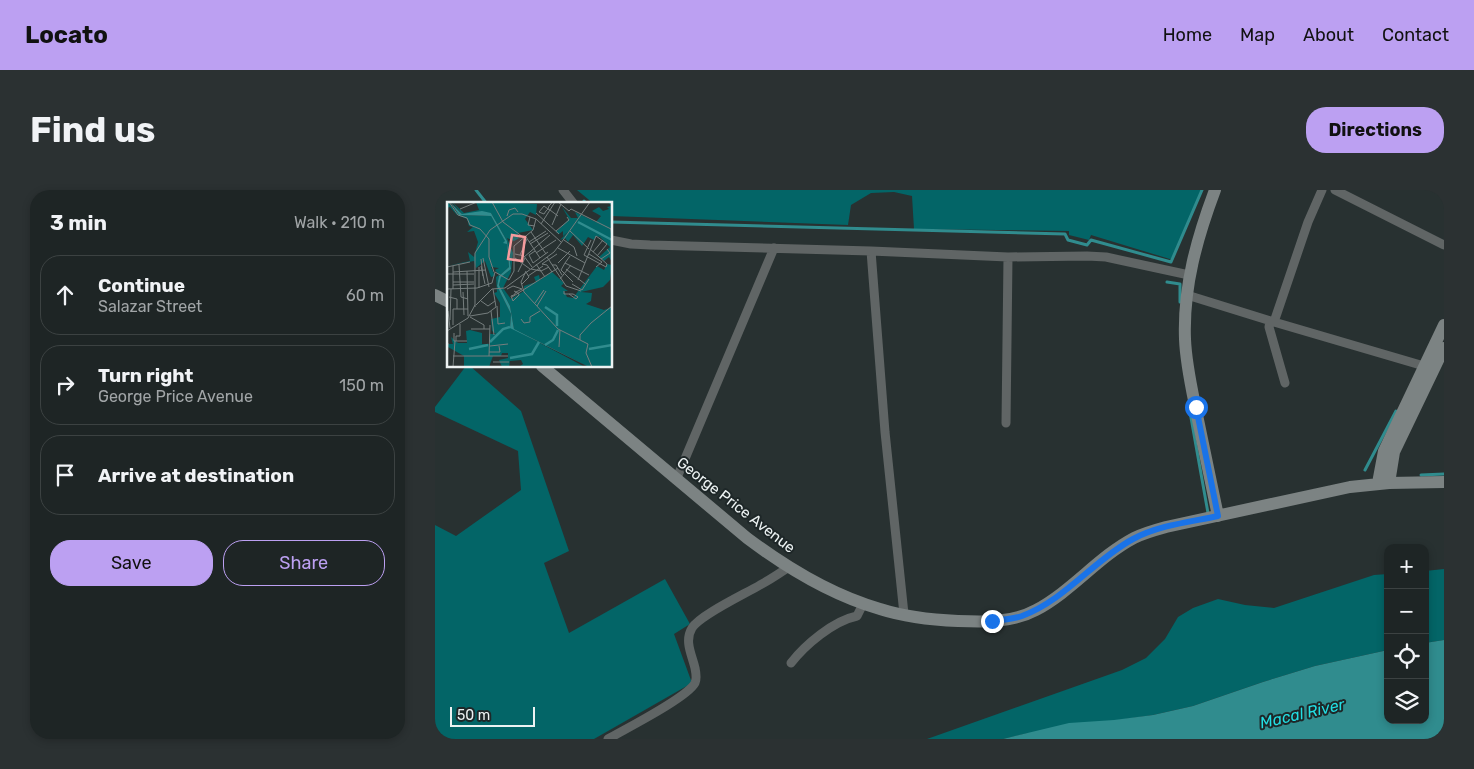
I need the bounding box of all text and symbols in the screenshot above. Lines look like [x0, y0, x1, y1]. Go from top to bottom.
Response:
text: Locato [25, 21, 108, 49]
text: Home [1163, 24, 1212, 46]
text: Map [1240, 24, 1275, 46]
text: About [1303, 24, 1354, 46]
text: Contact [1382, 24, 1449, 46]
button: Directions [1306, 107, 1444, 153]
text: Find us [30, 109, 155, 151]
inset map [447, 202, 613, 368]
text: 3 min [50, 210, 107, 235]
text: Walk · 210 m [294, 213, 385, 232]
text: Continue [98, 274, 185, 297]
icon: ahead [51, 281, 79, 309]
text: 60 m [346, 286, 384, 305]
text: Salazar Street [98, 297, 202, 316]
text: Turn right [98, 364, 193, 387]
icon: right [51, 371, 79, 399]
text: 150 m [339, 376, 384, 395]
text: George Price Avenue [98, 387, 253, 406]
route start [1185, 396, 1208, 419]
street label: George Price Avenue [673, 453, 799, 557]
icon: arrive [51, 461, 79, 489]
text: Arrive at destination [98, 464, 294, 487]
button: Save [50, 540, 213, 586]
button: Share [223, 540, 385, 586]
map controls [1384, 544, 1429, 724]
button: + [1384, 544, 1429, 589]
button: − [1384, 589, 1429, 634]
route end [981, 610, 1004, 633]
button: locate [1384, 634, 1429, 679]
button: layers [1384, 679, 1429, 724]
water label: Macal River [1258, 694, 1347, 732]
scale bar [450, 704, 535, 727]
text: 50 m [457, 707, 490, 724]

